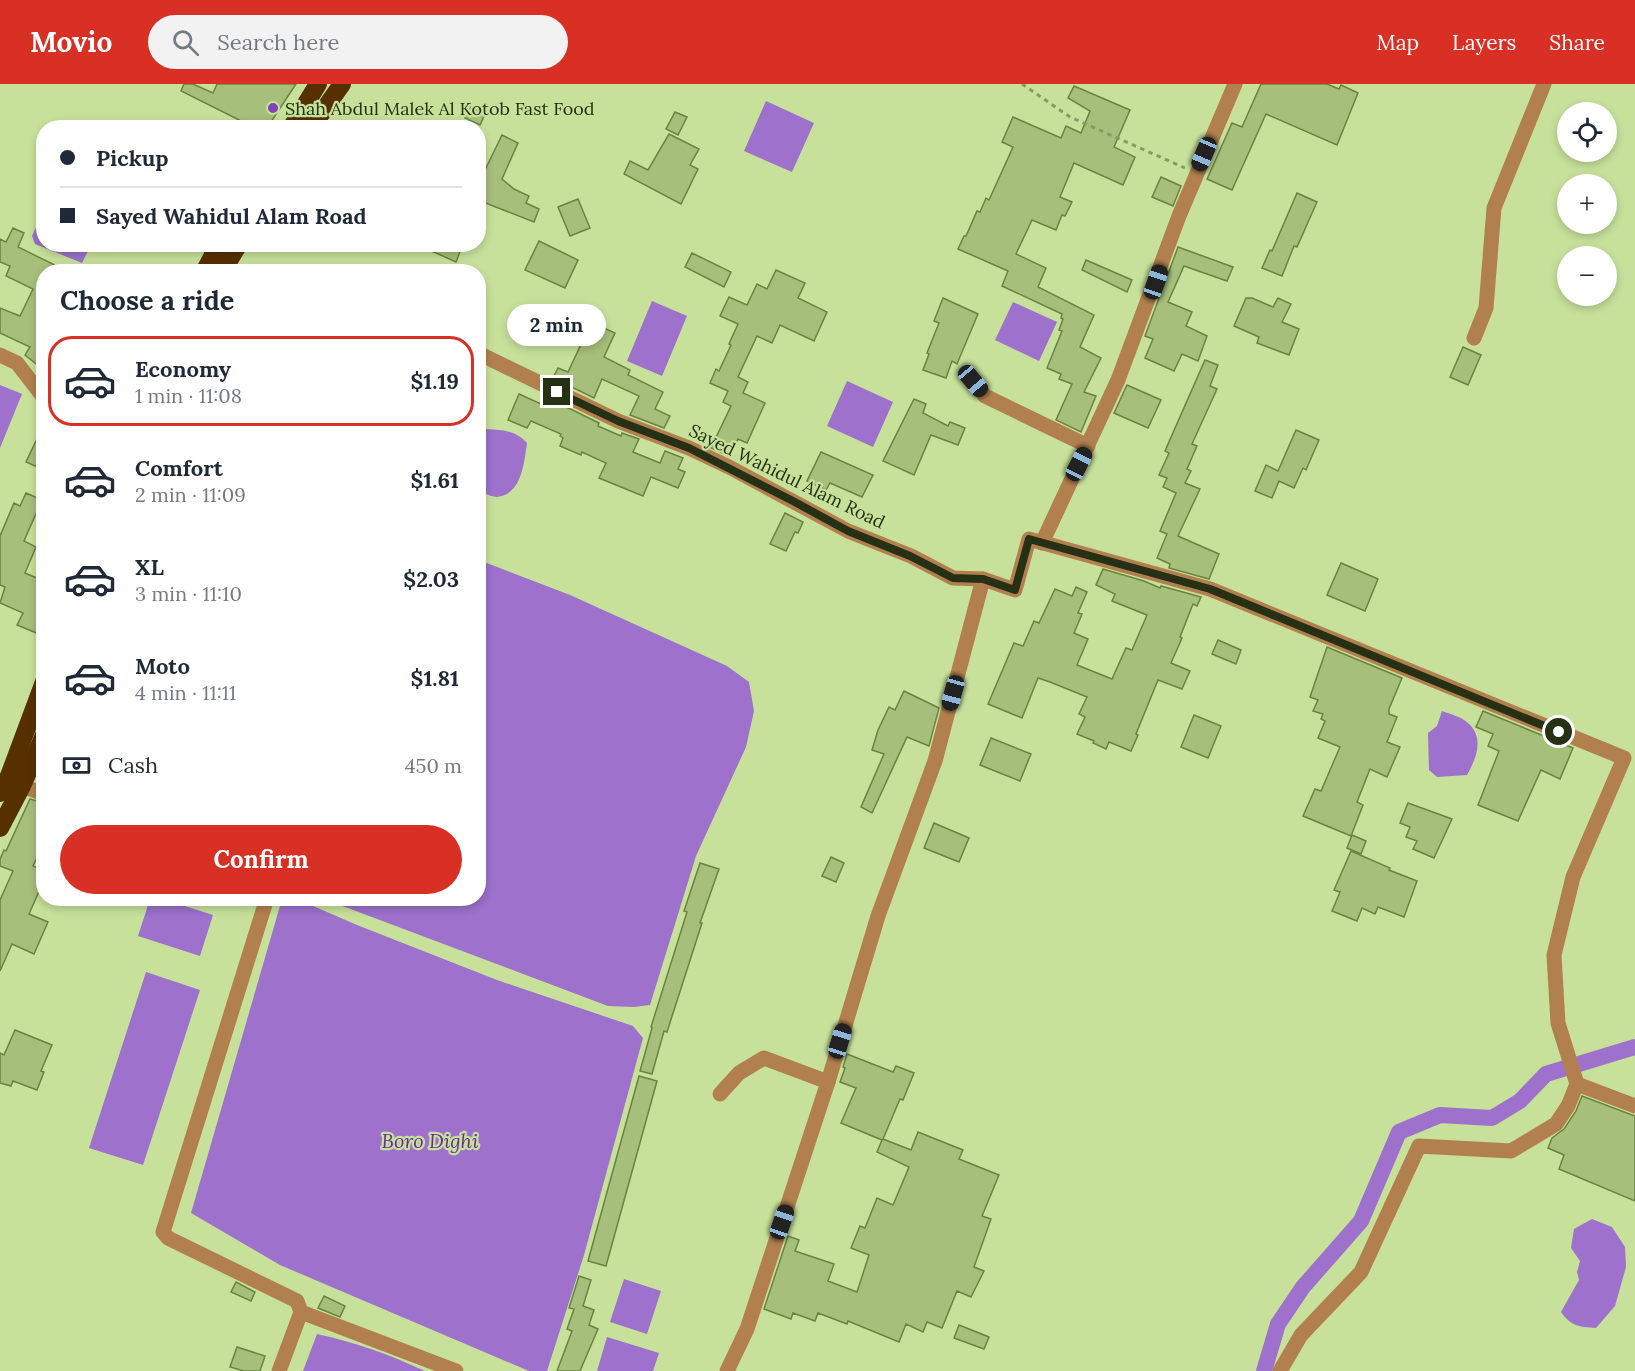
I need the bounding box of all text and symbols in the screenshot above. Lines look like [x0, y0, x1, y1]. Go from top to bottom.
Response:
search box [148, 15, 568, 69]
text: Movio [30, 24, 112, 60]
icon: search [169, 26, 202, 59]
text: Search here [217, 28, 339, 56]
text: Map [1376, 29, 1419, 56]
text: Layers [1452, 29, 1516, 56]
text: Share [1549, 29, 1605, 56]
place label: Shah Abdul Malek Al Kotob Fast Food [285, 97, 595, 120]
marker: Shah Abdul Malek Al Kotob Fast Food [266, 101, 280, 115]
map controls [1557, 102, 1617, 306]
button: locate [1557, 102, 1617, 162]
car [1189, 134, 1219, 174]
text: Pickup [96, 144, 169, 172]
button: + [1557, 174, 1617, 234]
text: Sayed Wahidul Alam Road [96, 202, 367, 230]
button: − [1557, 246, 1617, 306]
car [1142, 262, 1170, 302]
text: Choose a ride [60, 283, 234, 317]
callout: 2 min [508, 305, 606, 347]
text: 2 min [530, 312, 583, 337]
icon: car [63, 354, 117, 408]
text: Economy [135, 355, 231, 383]
car [955, 361, 991, 401]
text: $1.19 [410, 367, 459, 395]
route end [543, 378, 570, 405]
text: 1 min · 11:08 [135, 383, 242, 408]
street label: Sayed Wahidul Alam Road [685, 418, 889, 534]
car [1063, 444, 1095, 484]
icon: car [63, 453, 117, 507]
text: Comfort [135, 454, 223, 482]
text: $1.61 [410, 466, 459, 494]
text: 2 min · 11:09 [135, 482, 246, 507]
icon: car [63, 552, 117, 606]
text: XL [135, 553, 164, 581]
text: $2.03 [403, 565, 459, 593]
text: 3 min · 11:10 [135, 581, 242, 606]
icon: car [63, 651, 117, 705]
text: Moto [135, 652, 190, 680]
text: $1.81 [410, 664, 459, 692]
car [940, 673, 966, 713]
text: 4 min · 11:11 [135, 680, 236, 705]
route start [1545, 718, 1572, 745]
icon: cash [60, 749, 93, 782]
text: Cash [108, 751, 158, 779]
text: 450 m [405, 753, 462, 778]
button: Confirm [60, 825, 462, 894]
car [826, 1021, 854, 1061]
water label: Boro Dighi [382, 1128, 479, 1153]
car [768, 1202, 796, 1242]

